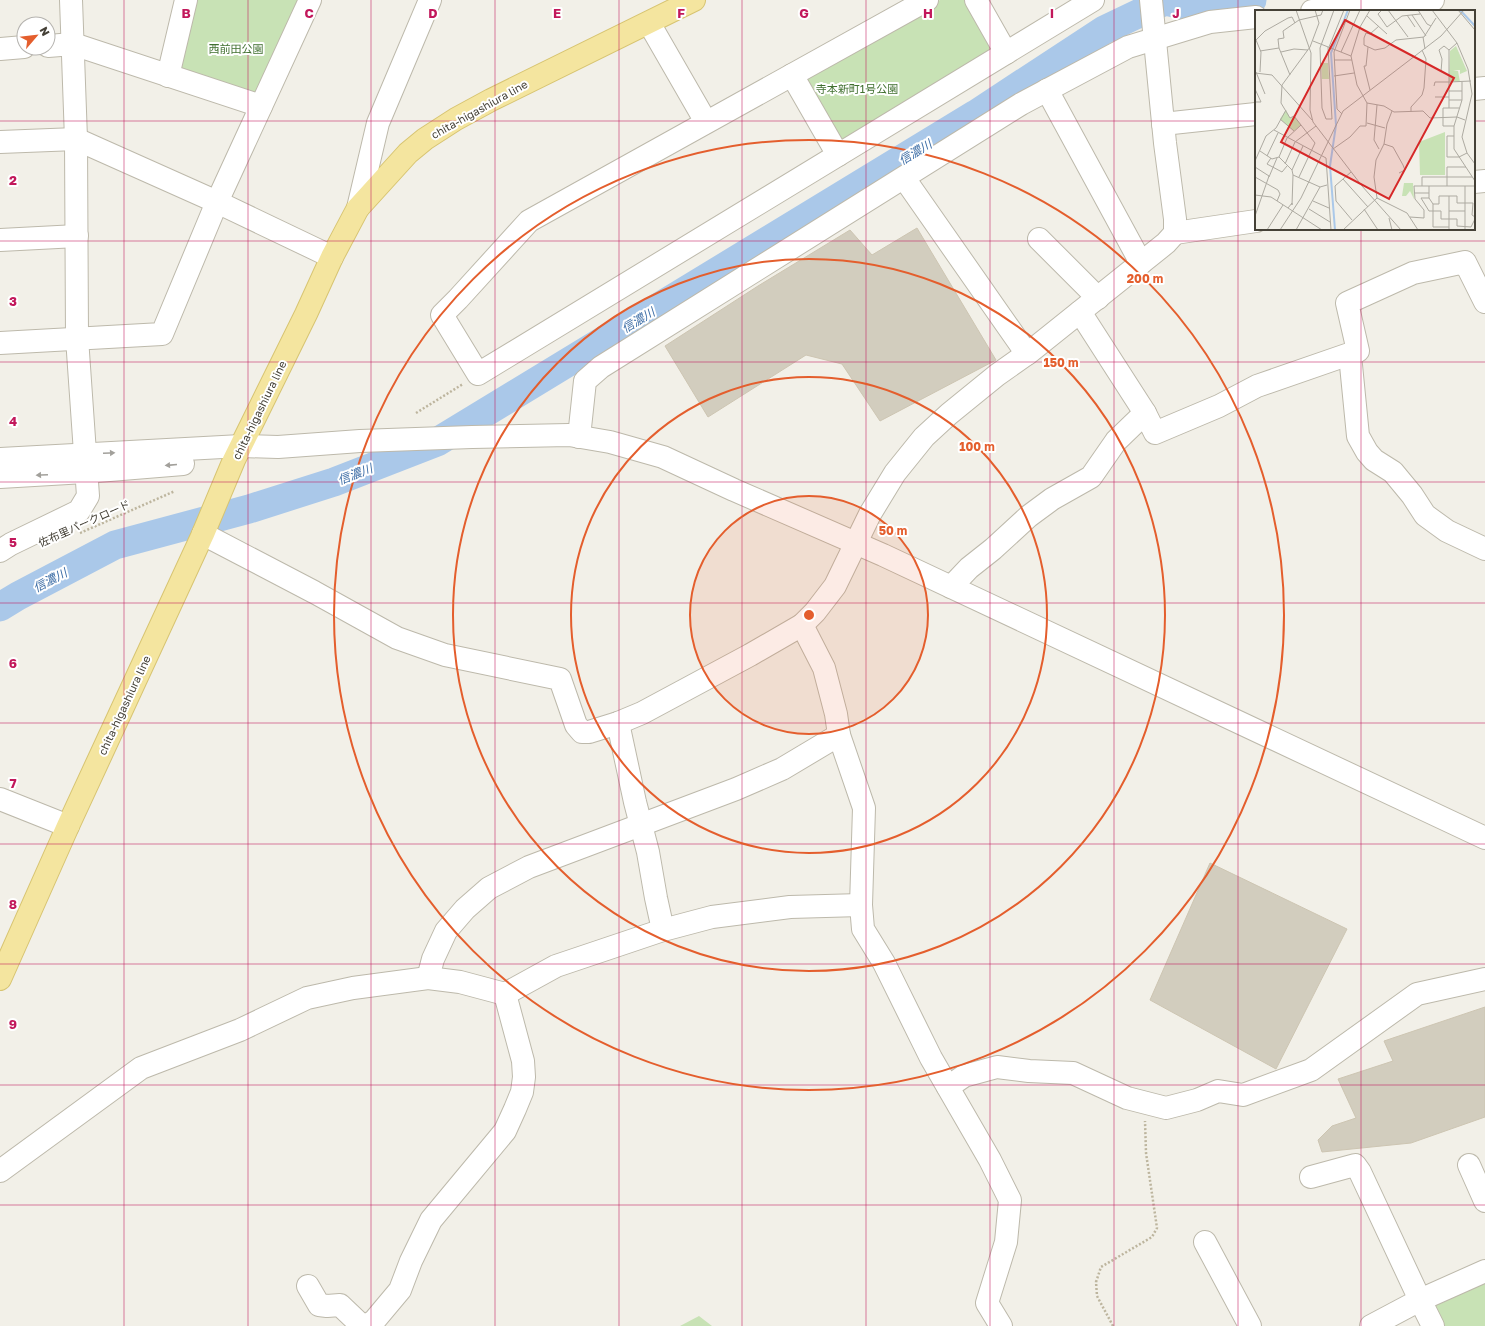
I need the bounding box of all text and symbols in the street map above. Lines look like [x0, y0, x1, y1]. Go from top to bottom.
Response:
text: B [181, 5, 191, 21]
text: C [304, 5, 314, 21]
text: D [428, 5, 438, 21]
text: E [553, 5, 561, 21]
text: F [677, 5, 685, 21]
text: G [799, 5, 809, 21]
text: H [923, 5, 933, 21]
text: I [1050, 5, 1054, 21]
text: J [1172, 5, 1180, 21]
inset map [1255, 10, 1475, 230]
north arrow [16, 16, 56, 56]
text: N [38, 24, 53, 38]
park label: 西前田公園 [209, 42, 264, 55]
street label: chita-higashiura line [429, 77, 529, 141]
park label: 寺本新町1号公園 [816, 82, 898, 95]
water label: 信濃川 [896, 135, 936, 168]
text: 2 [9, 172, 17, 188]
text: 200 m [1127, 271, 1163, 286]
text: 3 [9, 293, 17, 309]
water label: 信濃川 [619, 303, 659, 336]
text: 150 m [1044, 355, 1078, 370]
street label: chita-higashiura line [229, 359, 289, 461]
text: 4 [9, 413, 17, 429]
text: 100 m [959, 439, 995, 454]
one-way arrow [103, 450, 115, 457]
water label: 信濃川 [336, 460, 376, 487]
one-way arrow [165, 462, 177, 468]
one-way arrow [36, 471, 48, 478]
street label: 佐布里パークロード [36, 497, 132, 549]
text: 50 m [879, 523, 907, 538]
text: 5 [9, 534, 17, 550]
water label: 信濃川 [31, 564, 71, 595]
centre of rings [802, 608, 816, 622]
street label: chita-higashiura line [95, 653, 153, 757]
text: 6 [9, 655, 17, 671]
text: 7 [9, 775, 17, 791]
text: 8 [9, 896, 17, 912]
text: 9 [9, 1016, 17, 1032]

